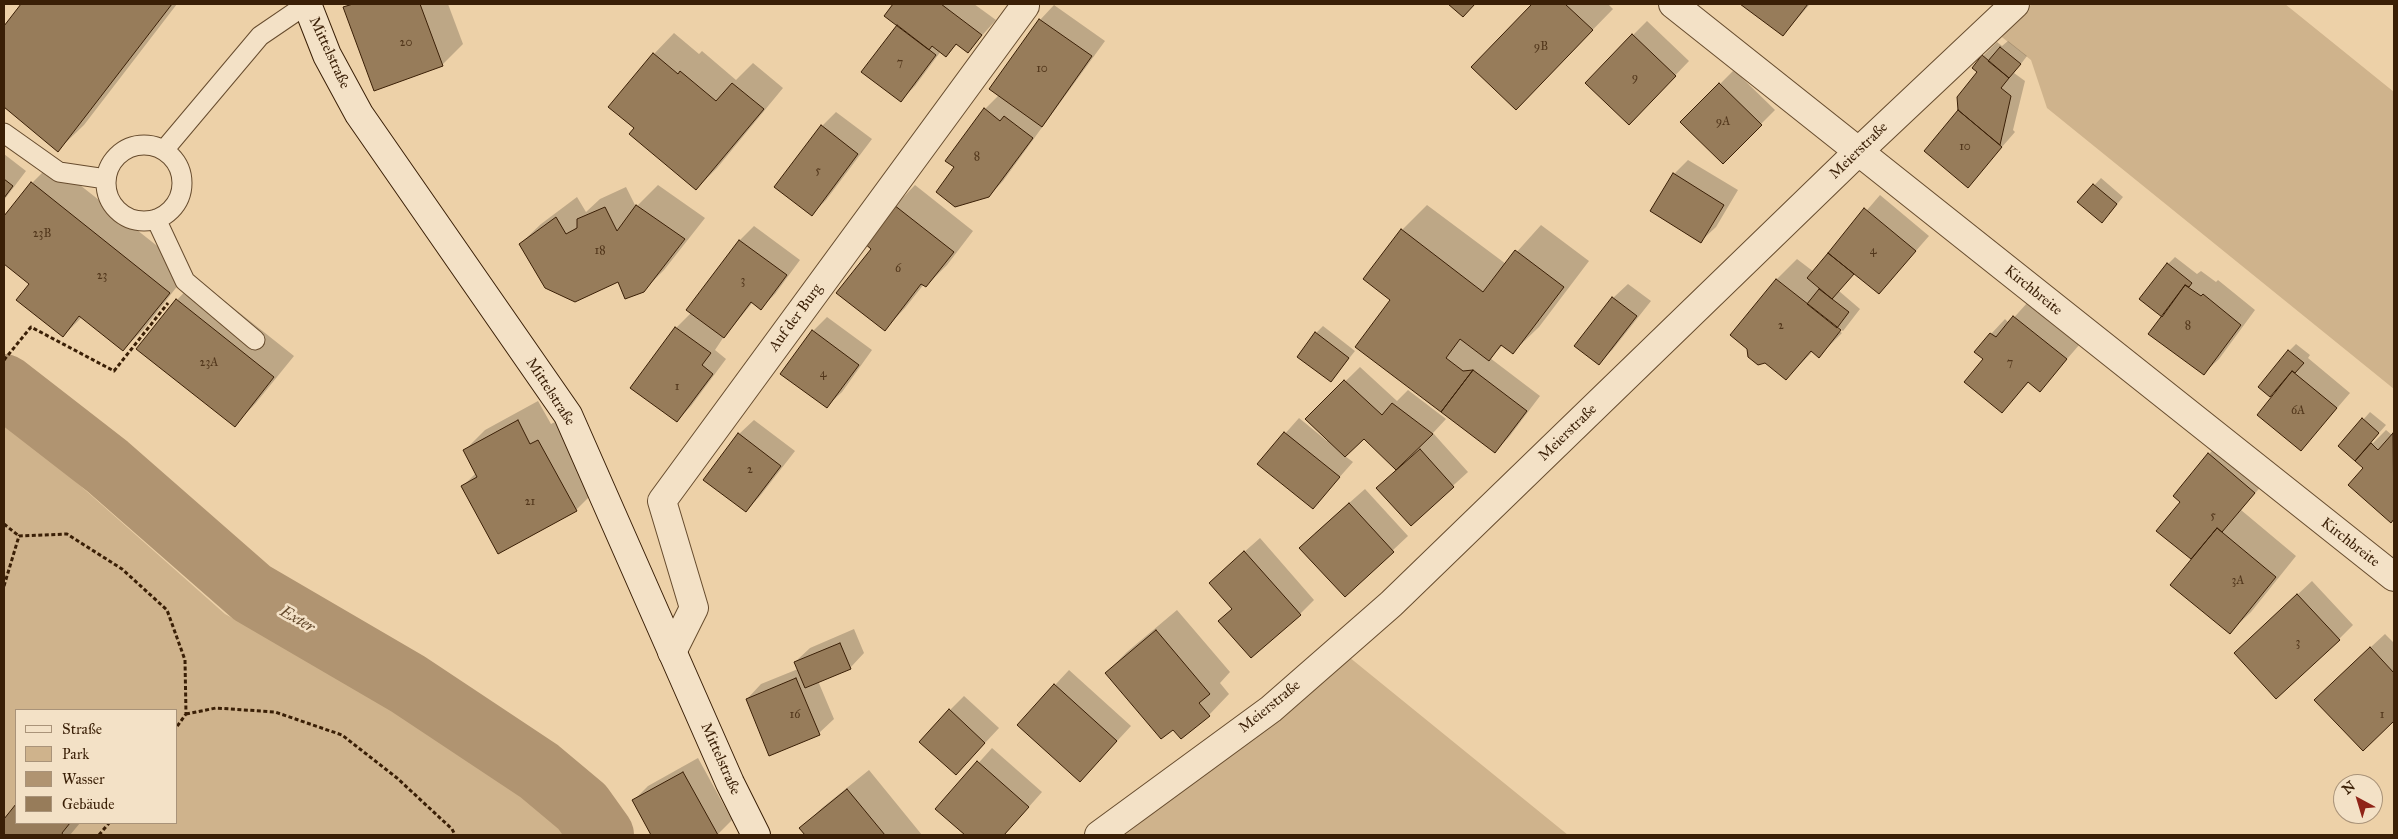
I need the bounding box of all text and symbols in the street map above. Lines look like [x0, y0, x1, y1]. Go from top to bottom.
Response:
street label: Mittelstraße [305, 14, 353, 92]
house number: 20 [400, 36, 412, 50]
house number: 9B [1534, 40, 1548, 54]
house number: 7 [897, 56, 903, 70]
house number: 10 [1036, 62, 1048, 76]
house number: 9 [1632, 71, 1638, 85]
house number: 9A [1716, 115, 1730, 129]
street label: Meierstraße [1826, 119, 1892, 183]
house number: 10 [1959, 140, 1971, 154]
house number: 8 [974, 150, 980, 164]
house number: 5 [815, 164, 821, 178]
house number: 23B [33, 227, 51, 241]
house number: 18 [594, 244, 606, 258]
house number: 4 [1870, 244, 1876, 258]
house number: 6 [895, 262, 901, 276]
street label: Kirchbreite [2000, 262, 2066, 320]
house number: 23 [97, 269, 107, 283]
house number: 3 [741, 274, 745, 288]
street label: Auf der Burg [765, 281, 827, 355]
house number: 2 [1778, 319, 1784, 333]
house number: 8 [2185, 319, 2191, 333]
street label: Mittelstraße [521, 355, 579, 429]
house number: 23A [200, 356, 218, 370]
house number: 7 [2007, 356, 2013, 370]
house number: 4 [820, 367, 826, 381]
house number: 1 [675, 380, 679, 394]
street label: Meierstraße [1535, 401, 1601, 465]
house number: 6A [2291, 404, 2305, 418]
house number: 2 [747, 463, 753, 477]
house number: 21 [525, 495, 535, 509]
house number: 5 [2210, 509, 2216, 523]
street label: Kirchbreite [2317, 515, 2383, 571]
house number: 3A [2232, 574, 2244, 588]
water label: Exter [276, 602, 318, 638]
house number: 3 [2296, 636, 2300, 650]
street label: Meierstraße [1235, 677, 1305, 737]
house number: 16 [790, 708, 800, 722]
house number: 1 [2380, 708, 2384, 722]
legend [15, 709, 178, 824]
text: Straße [62, 720, 102, 738]
street label: Mittelstraße [696, 720, 744, 798]
text: Park [62, 745, 89, 763]
text: Wasser [62, 770, 105, 788]
north arrow [2333, 774, 2383, 824]
text: N [2339, 777, 2359, 798]
text: Gebäude [62, 795, 115, 813]

